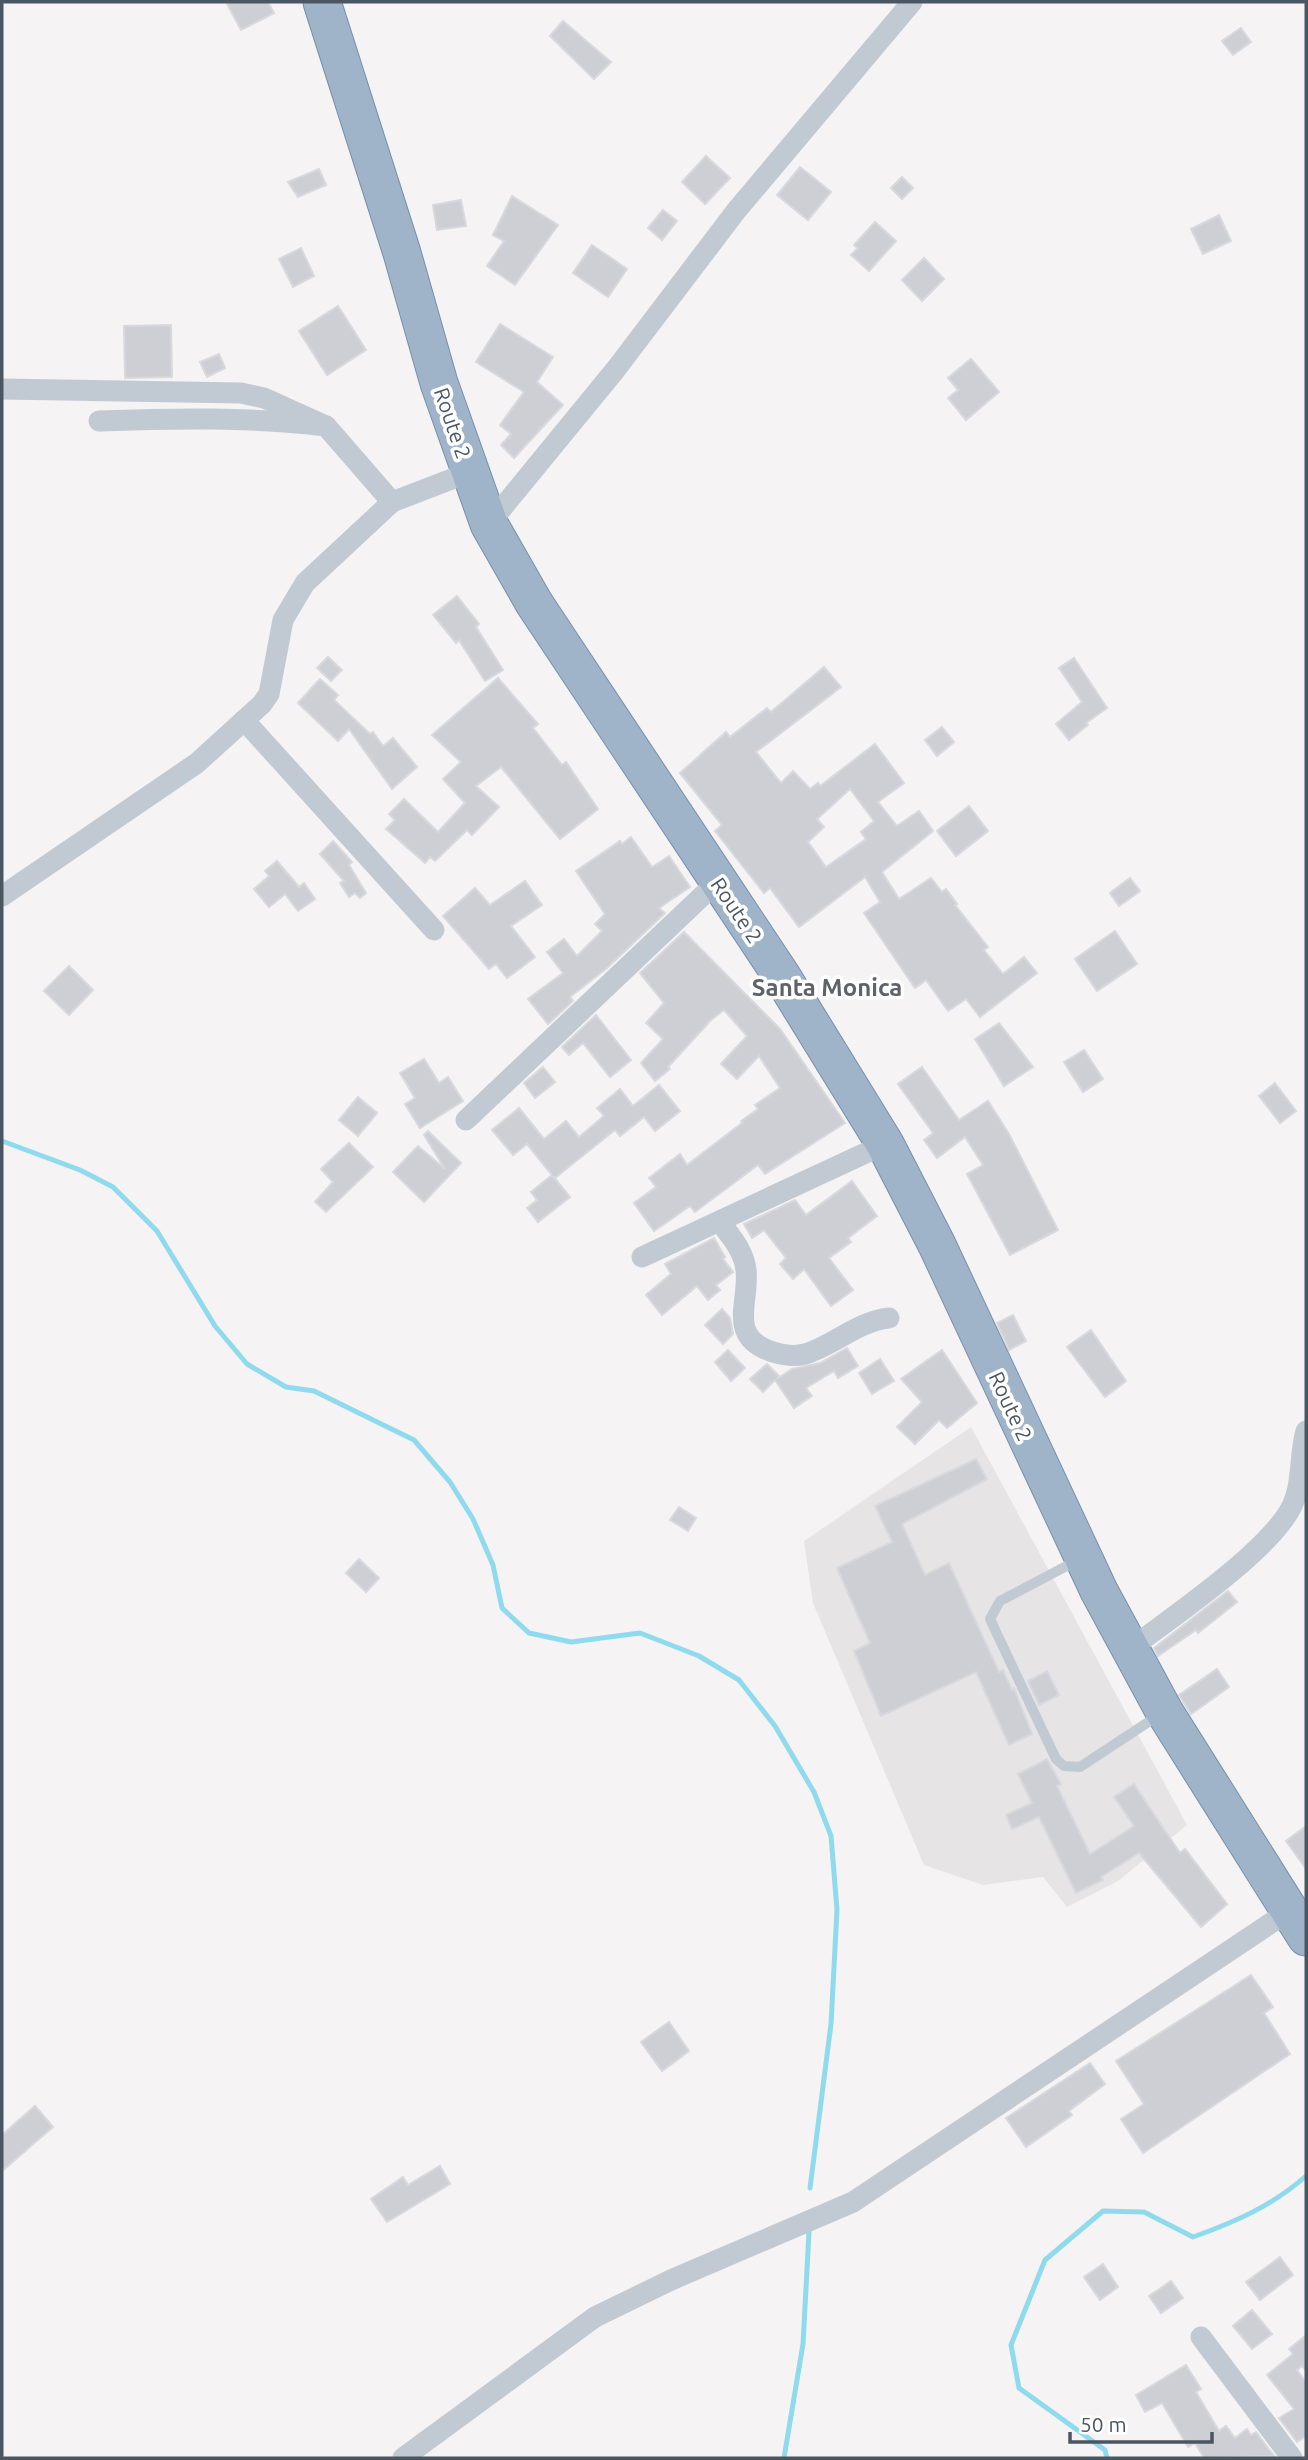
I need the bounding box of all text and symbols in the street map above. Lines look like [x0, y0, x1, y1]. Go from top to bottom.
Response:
street label: Route 2 [430, 384, 476, 462]
street label: Route 2 [706, 873, 768, 947]
district label: Santa Monica [752, 974, 902, 1001]
street label: Route 2 [985, 1367, 1037, 1445]
scale bar [1070, 2400, 1212, 2444]
text: 50 m [1080, 2412, 1127, 2436]

